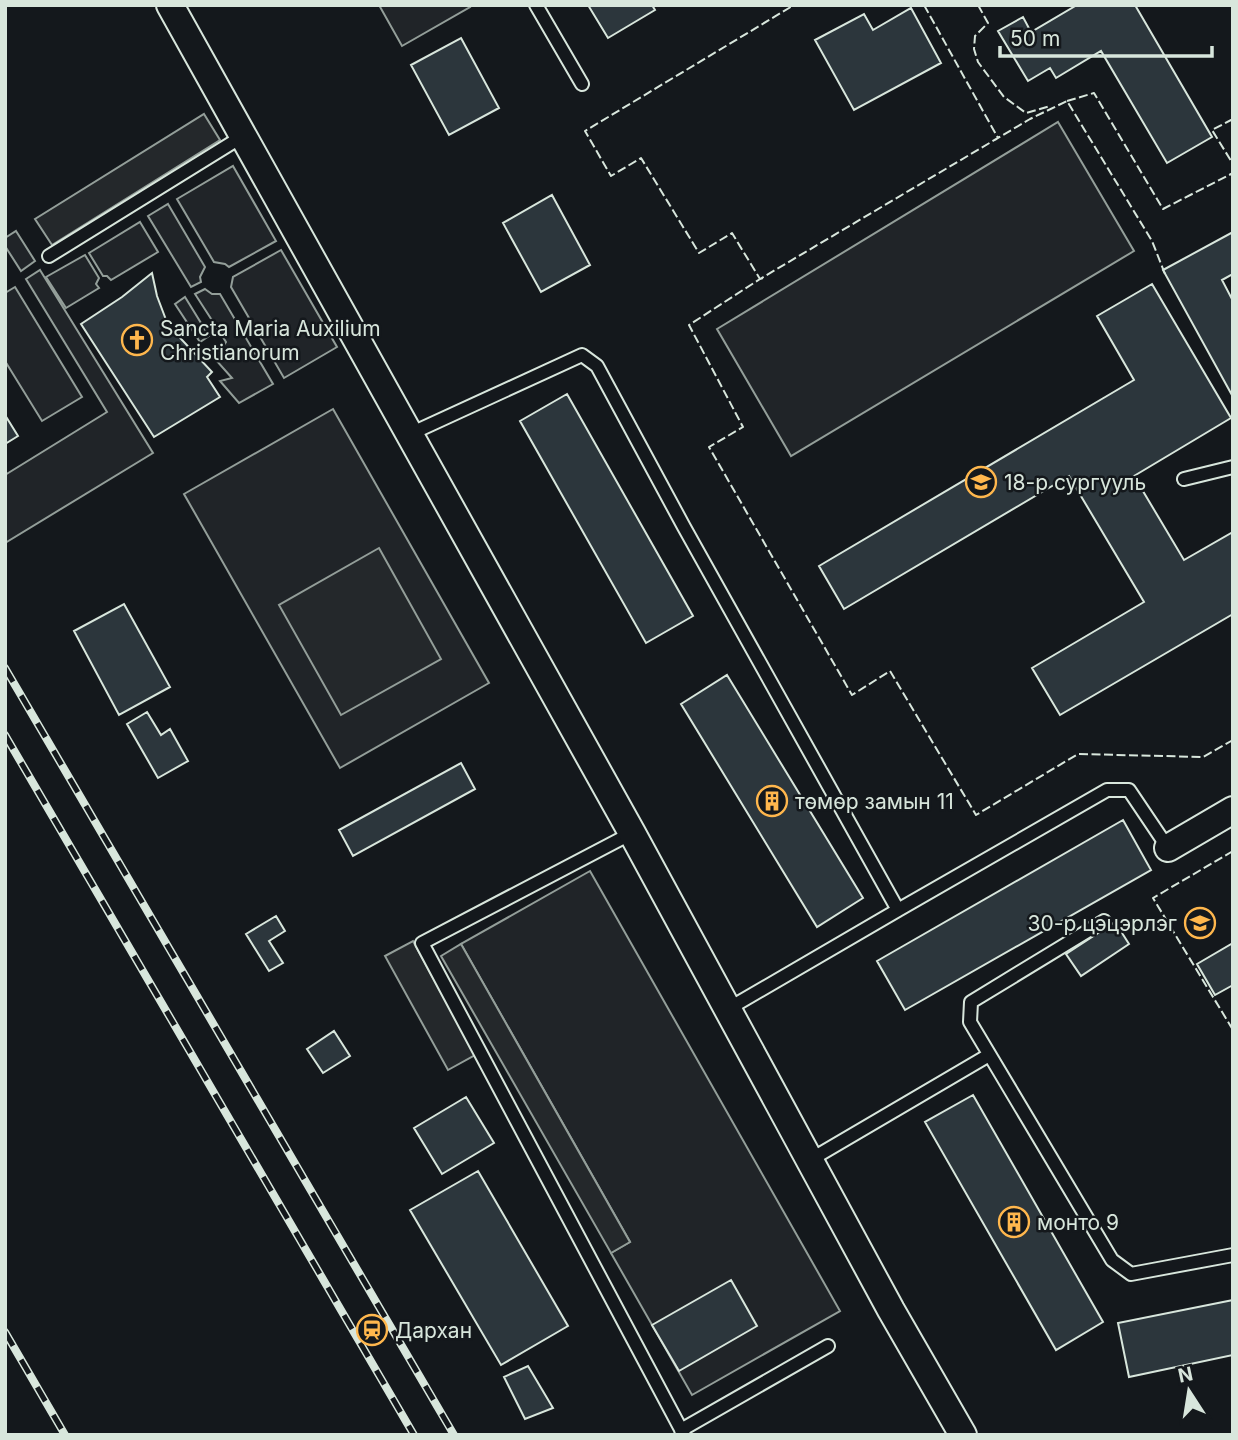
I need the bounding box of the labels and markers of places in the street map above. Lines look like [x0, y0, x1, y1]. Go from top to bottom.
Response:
place label: Sancta Maria Auxilium Christianorum [160, 316, 381, 365]
church icon: Sancta Maria Auxilium Christianorum [120, 323, 154, 357]
school or university icon: 18-р сургууль [964, 465, 998, 499]
place label: 18-р сургууль [1004, 470, 1146, 495]
building icon: төмөр замын 11 [755, 784, 789, 818]
place label: төмөр замын 11 [795, 789, 954, 814]
school or university icon: 30-р цэцэрлэг [1183, 906, 1217, 940]
place label: 30-р цэцэрлэг [1028, 911, 1177, 936]
building icon: монто 9 [997, 1205, 1031, 1239]
place label: монто 9 [1037, 1210, 1119, 1235]
station icon: Дархан [355, 1313, 389, 1347]
place label: Дархан [395, 1318, 472, 1343]

